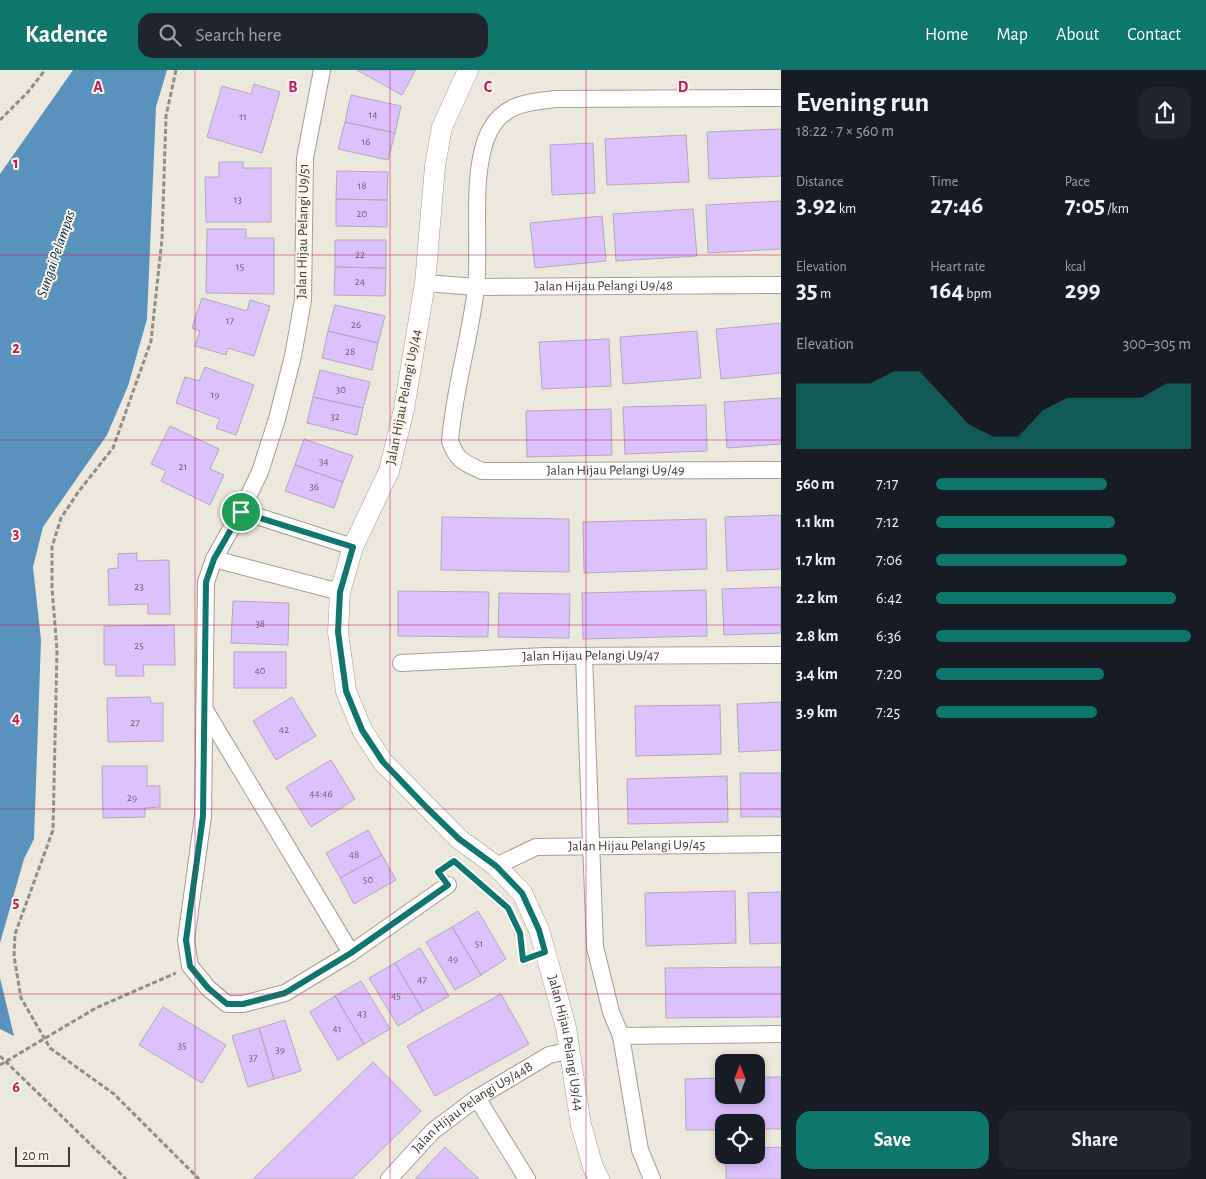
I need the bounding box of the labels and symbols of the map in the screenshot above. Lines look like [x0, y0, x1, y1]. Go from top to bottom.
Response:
text: A [93, 79, 103, 95]
text: B [288, 79, 298, 95]
text: C [484, 79, 493, 95]
text: D [678, 79, 689, 95]
house number: 14 [368, 109, 378, 120]
house number: 11 [239, 111, 247, 122]
house number: 16 [362, 136, 370, 147]
text: 1 [13, 155, 19, 171]
street label: Jalan Hijau Pelangi U9/51 [295, 163, 311, 299]
house number: 18 [358, 180, 367, 191]
house number: 13 [234, 194, 243, 205]
water label: Sungai Pelampas [34, 208, 78, 299]
house number: 20 [357, 208, 368, 219]
house number: 22 [355, 249, 365, 260]
house number: 15 [236, 261, 245, 272]
house number: 24 [355, 276, 365, 287]
street label: Jalan Hijau Pelangi U9/48 [535, 279, 673, 294]
house number: 17 [226, 315, 235, 326]
house number: 26 [351, 319, 361, 330]
street label: Jalan Hijau Pelangi U9/44 [384, 328, 424, 466]
text: 2 [12, 340, 20, 356]
house number: 28 [345, 346, 355, 357]
house number: 30 [336, 384, 346, 395]
house number: 19 [211, 389, 219, 400]
house number: 32 [330, 411, 340, 422]
house number: 34 [319, 456, 329, 467]
house number: 21 [179, 461, 187, 472]
street label: Jalan Hijau Pelangi U9/49 [547, 463, 685, 478]
house number: 36 [309, 481, 319, 492]
pin [220, 491, 262, 533]
text: 3 [13, 525, 20, 541]
house number: 23 [134, 581, 144, 592]
house number: 38 [255, 618, 265, 629]
house number: 25 [134, 640, 144, 651]
street label: Jalan Hijau Pelangi U9/47 [522, 649, 660, 664]
house number: 40 [254, 665, 266, 676]
text: 4 [12, 710, 20, 726]
house number: 27 [130, 717, 140, 728]
house number: 42 [279, 724, 289, 735]
house number: 44:46 [309, 788, 333, 799]
house number: 29 [127, 792, 137, 803]
street label: Jalan Hijau Pelangi U9/45 [568, 838, 706, 854]
house number: 48 [349, 849, 359, 860]
house number: 50 [363, 874, 373, 885]
text: 5 [13, 894, 20, 910]
house number: 51 [475, 938, 483, 949]
house number: 49 [448, 953, 458, 964]
house number: 47 [417, 974, 427, 985]
street label: Jalan Hijau Pelangi U9/44 [545, 974, 586, 1112]
house number: 45 [391, 990, 401, 1001]
house number: 43 [357, 1008, 367, 1019]
house number: 41 [332, 1023, 342, 1034]
house number: 35 [177, 1040, 187, 1051]
house number: 39 [275, 1044, 285, 1055]
house number: 37 [248, 1052, 258, 1063]
north arrow [715, 1054, 765, 1104]
street label: Jalan Hijau Pelangi U9/44B [410, 1059, 535, 1156]
text: 6 [12, 1079, 20, 1095]
scale bar [15, 1144, 70, 1167]

